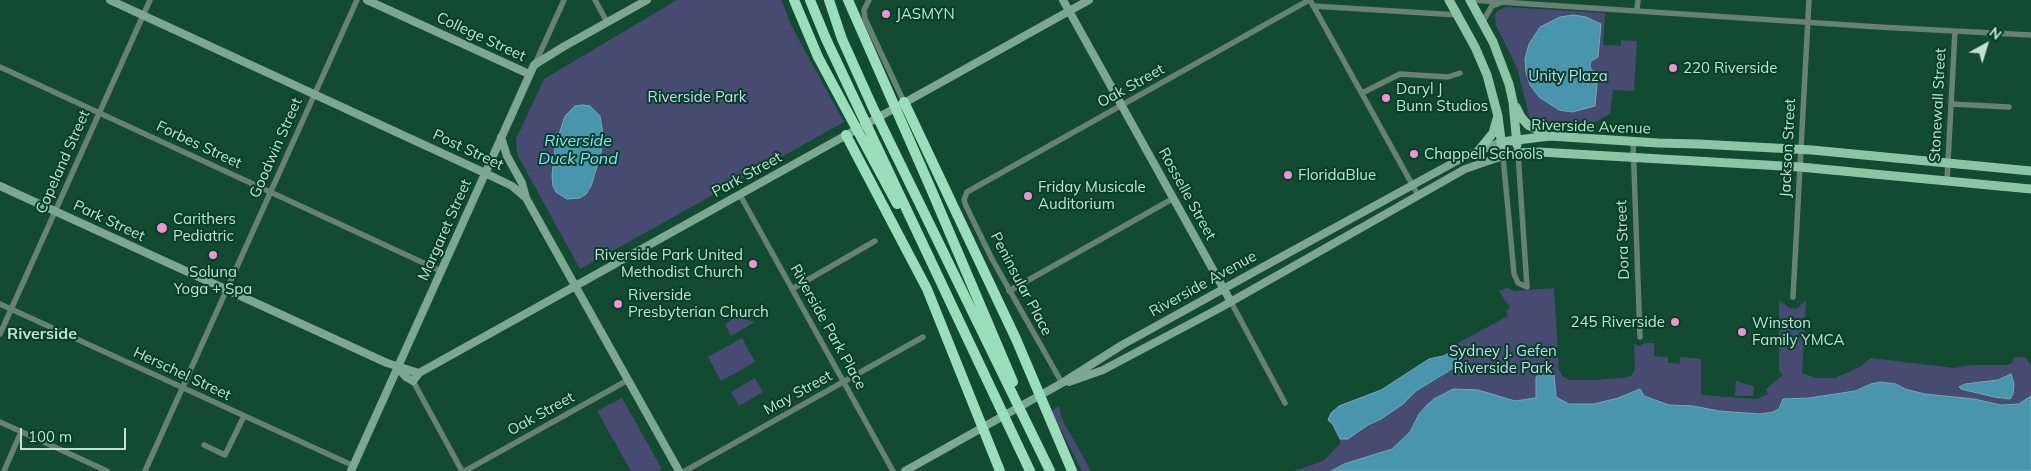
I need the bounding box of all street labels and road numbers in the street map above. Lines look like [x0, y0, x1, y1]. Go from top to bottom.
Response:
street label: College Street [434, 9, 528, 65]
street label: Stonewall Street [1926, 47, 1950, 163]
street label: Oak Street [1094, 60, 1168, 112]
street label: Goodwin Street [246, 95, 306, 201]
street label: Jackson Street [1776, 98, 1800, 198]
street label: Copeland Street [32, 108, 94, 216]
street label: Riverside Avenue [1531, 116, 1651, 138]
street label: Forbes Street [153, 117, 245, 173]
street label: Post Street [430, 126, 506, 174]
street label: Rosselle Street [1154, 145, 1220, 243]
street label: Park Street [709, 148, 785, 202]
street label: Margaret Street [415, 176, 475, 284]
street label: Park Street [70, 197, 148, 245]
street label: Dora Street [1613, 200, 1633, 280]
street label: Peninsular Place [986, 229, 1056, 339]
street label: Riverside Avenue [1146, 247, 1260, 321]
street label: Riverside Park Place [786, 261, 870, 393]
street label: Herschel Street [130, 343, 234, 405]
street label: May Street [761, 367, 835, 419]
street label: Oak Street [504, 388, 578, 440]

